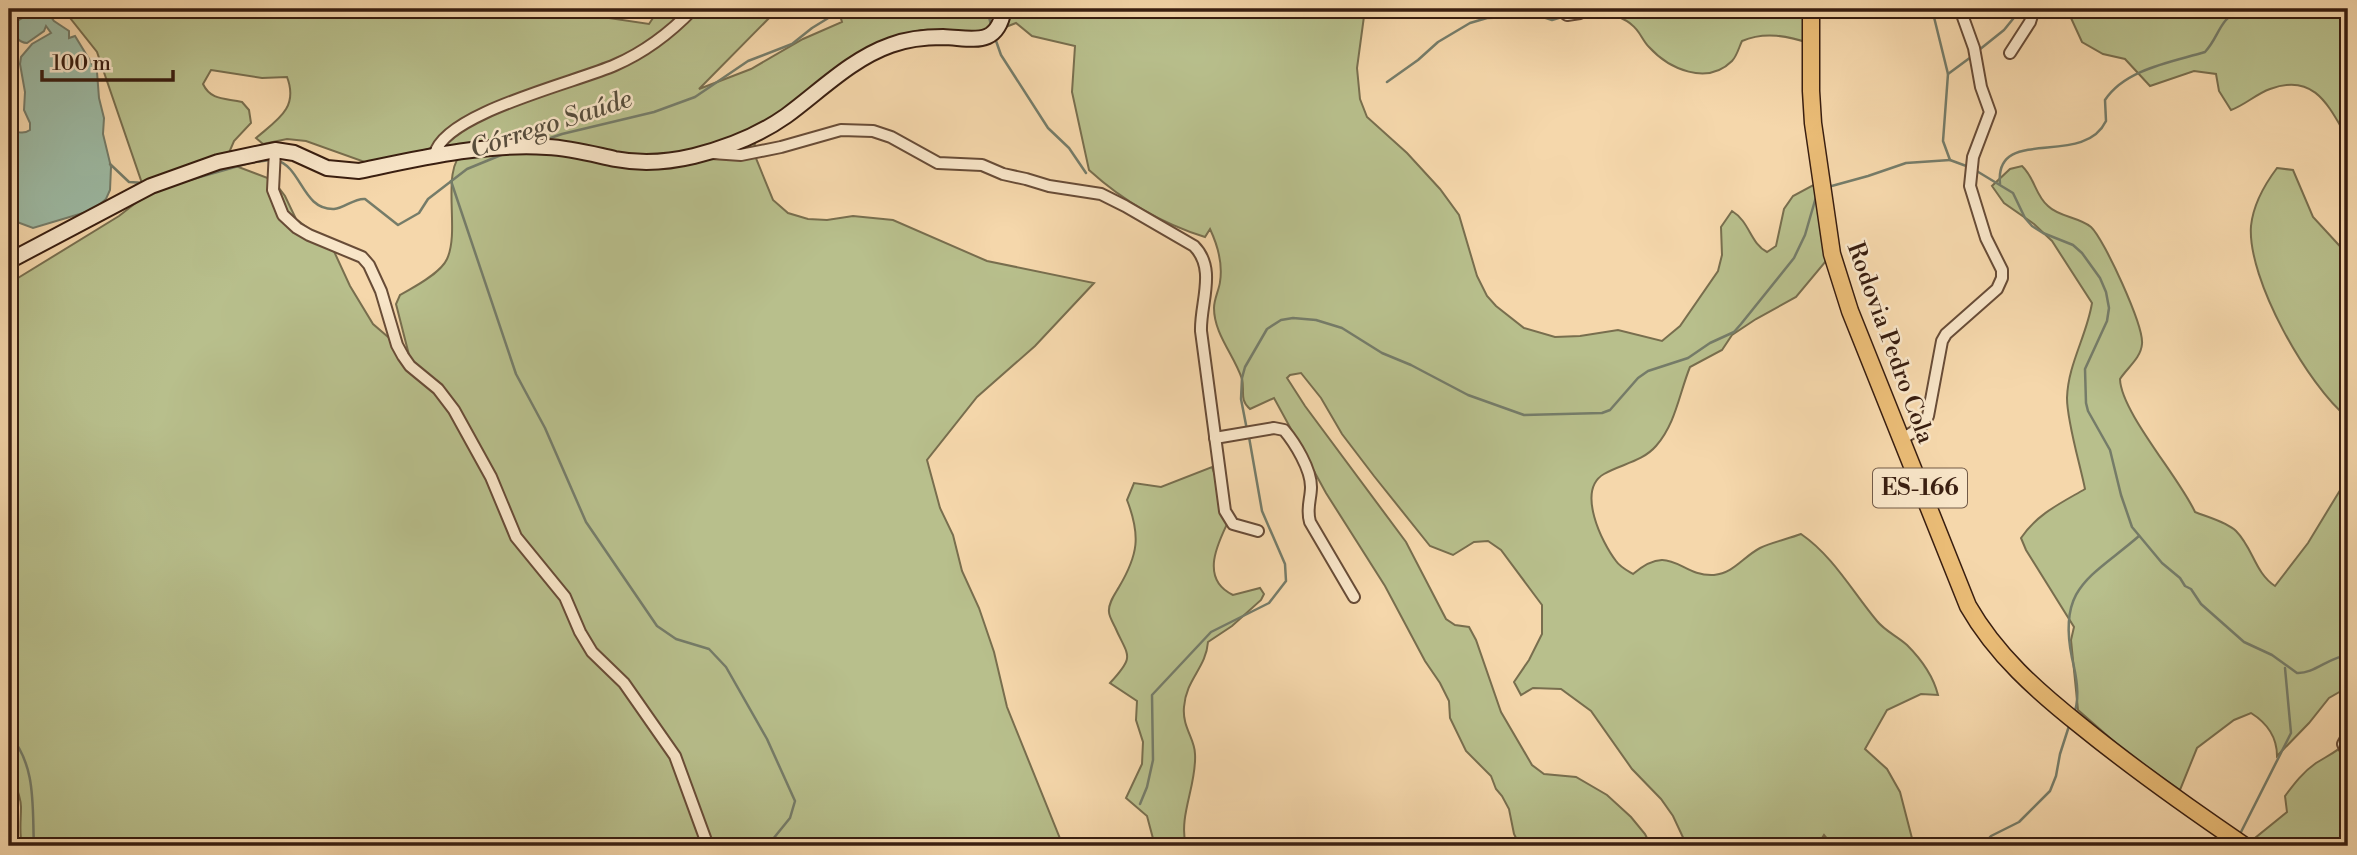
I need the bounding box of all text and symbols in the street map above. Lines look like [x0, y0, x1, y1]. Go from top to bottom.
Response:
scale bar [42, 38, 173, 82]
text: 100 m [52, 51, 111, 77]
water label: Córrego Saúde [466, 83, 636, 165]
street label: Rodovia Pedro Cola [1840, 238, 1941, 448]
road number: ES-166 [1873, 468, 1967, 508]

